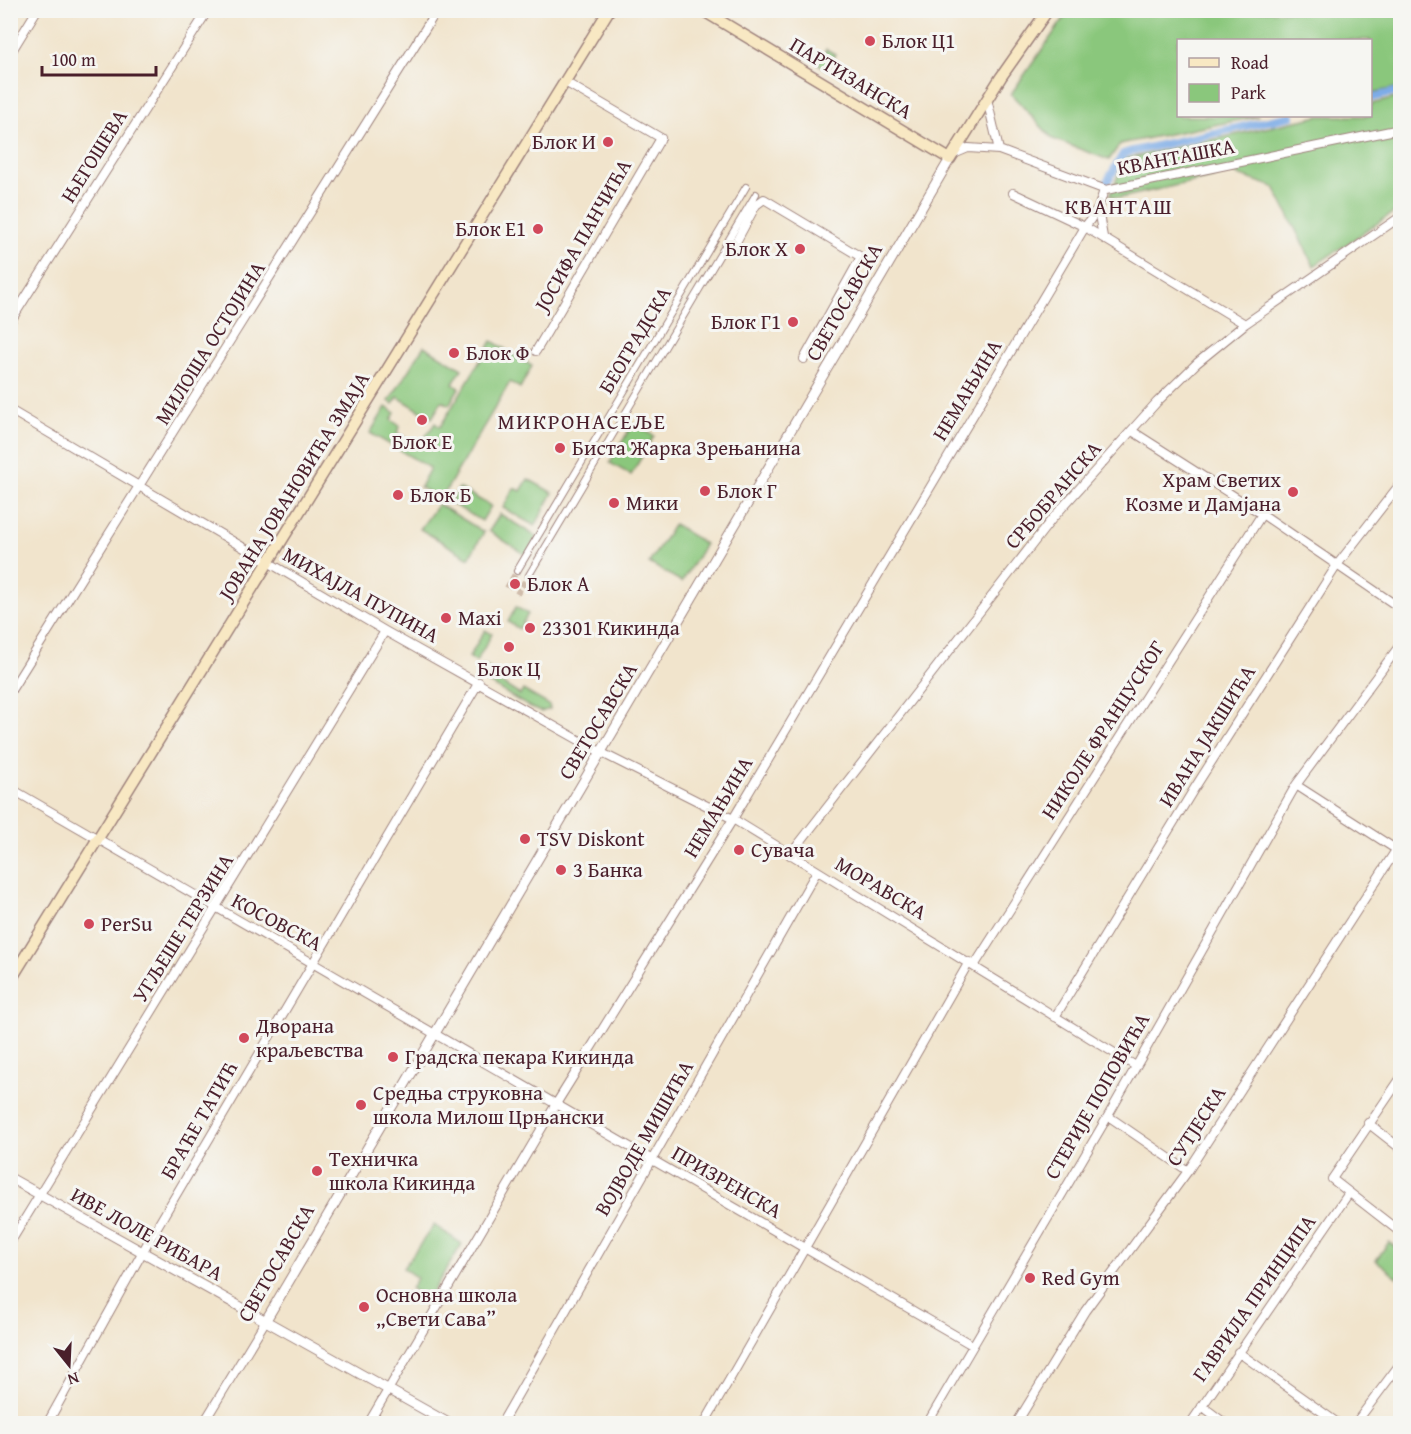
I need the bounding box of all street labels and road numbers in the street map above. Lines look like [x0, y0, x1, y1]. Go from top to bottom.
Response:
street label: ПАРТИЗАНСКА [784, 29, 919, 127]
street label: ЊЕГОШЕВА [53, 103, 135, 209]
street label: КВАНТАШКА [1114, 130, 1238, 183]
street label: ЈОСИФА ПАНЧИЋА [525, 153, 639, 319]
street label: СВЕТОСАВСКА [797, 237, 890, 366]
street label: МИЛОША ОСТОЈИНА [147, 255, 273, 431]
street label: БЕОГРАДСКА [590, 280, 679, 399]
street label: НЕМАЊИНА [924, 333, 1009, 446]
street label: ЈОВАНА ЈОВАНОВИЋА ЗМАЈА [209, 365, 377, 609]
street label: СРБОБРАНСКА [997, 434, 1109, 556]
street label: МИХАЈЛА ПУПИНА [277, 539, 445, 651]
street label: НИКОЛЕ ФРАНЦУСКОГ [1033, 634, 1172, 825]
street label: СВЕТОСАВСКА [550, 656, 645, 785]
street label: ИВАНА ЈАКШИЋА [1150, 659, 1263, 813]
street label: НЕМАЊИНА [675, 750, 760, 863]
street label: УГЉЕШЕ ТЕРЗИНА [124, 847, 241, 1008]
street label: МОРАВСКА [829, 848, 933, 927]
street label: КОСОВСКА [226, 885, 328, 959]
street label: СТЕРИЈЕ ПОПОВИЋА [1036, 1006, 1157, 1185]
street label: ВОЈВОДЕ МИШИЋА [586, 1054, 701, 1221]
street label: БРАЋЕ ТАТИЋ [152, 1055, 245, 1185]
street label: СУТЈЕСКА [1158, 1079, 1233, 1172]
street label: ПРИЗРЕНСКА [666, 1137, 788, 1226]
street label: ИВЕ ЛОЛЕ РИБАРА [65, 1179, 229, 1288]
street label: СВЕТОСАВСКА [229, 1198, 322, 1327]
street label: ГАВРИЛА ПРИНЦИПА [1184, 1208, 1323, 1388]

